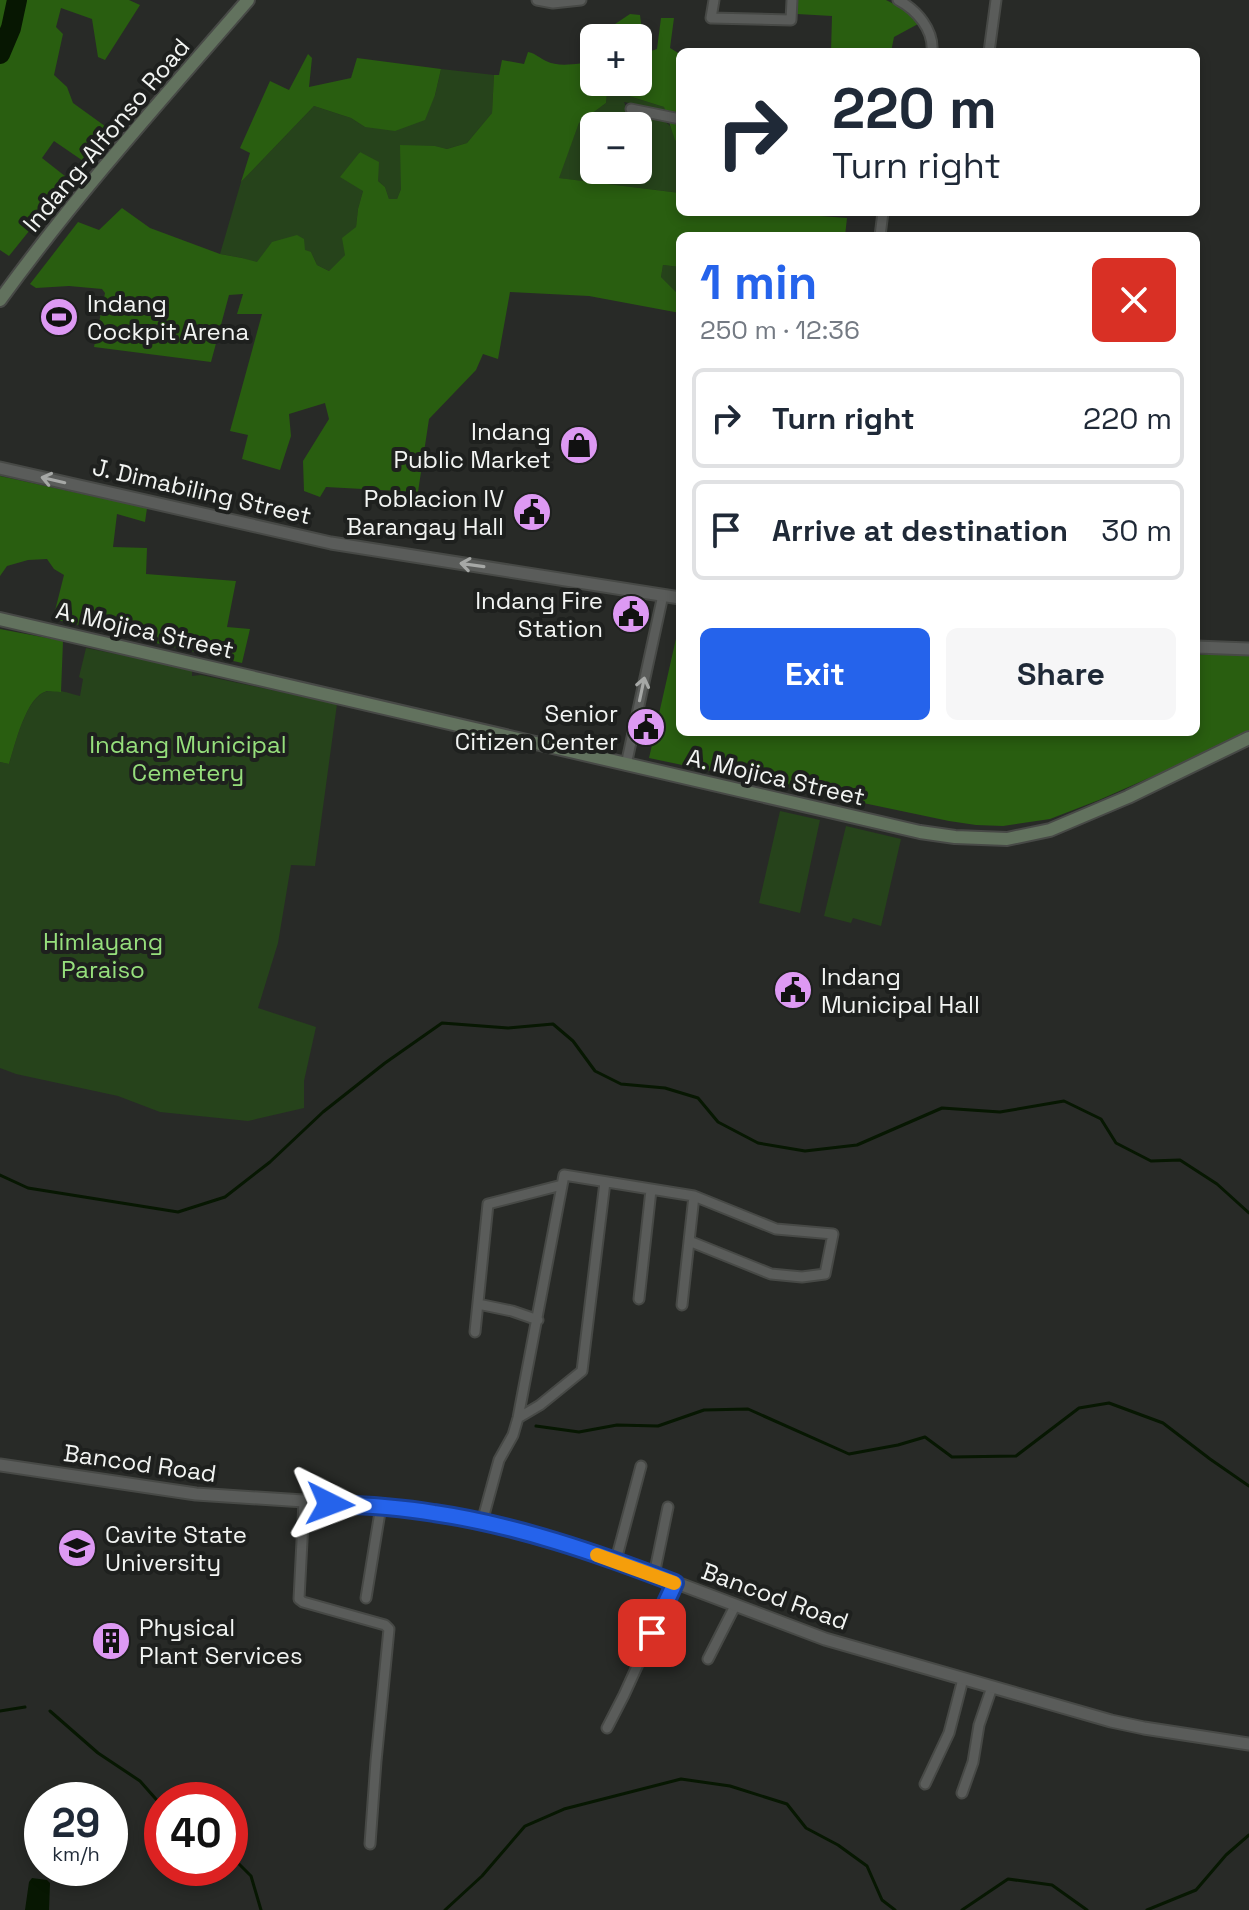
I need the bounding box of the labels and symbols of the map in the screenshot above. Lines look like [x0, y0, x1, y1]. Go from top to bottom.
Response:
street label: Indang-Alfonso Road [16, 32, 196, 238]
place label: Indang Cockpit Arena [87, 288, 249, 347]
sports icon: Indang Cockpit Arena [38, 296, 80, 338]
place label: Indang Public Market [393, 416, 551, 475]
shop icon: Indang Public Market [558, 424, 600, 466]
street label: J. Dimabiling Street [90, 451, 314, 531]
one-way arrow [40, 472, 66, 487]
place label: Poblacion IV Barangay Hall [346, 483, 504, 542]
public building icon: Poblacion IV Barangay Hall [511, 491, 553, 533]
one-way arrow [460, 557, 485, 572]
place label: Indang Fire Station [475, 585, 603, 644]
public building icon: Indang Fire Station [610, 593, 652, 635]
street label: A. Mojica Street [53, 594, 237, 666]
one-way arrow [635, 676, 650, 702]
place label: Senior Citizen Center [455, 698, 618, 757]
public building icon: Senior Citizen Center [625, 706, 667, 748]
park label: Indang Municipal Cemetery [89, 729, 287, 788]
street label: A. Mojica Street [684, 741, 868, 813]
park label: Himlayang Paraiso [43, 926, 163, 985]
place label: Indang Municipal Hall [821, 961, 980, 1020]
public building icon: Indang Municipal Hall [772, 969, 814, 1011]
street label: Bancod Road [62, 1437, 218, 1489]
position arrow [288, 1462, 372, 1546]
place label: Cavite State University [105, 1519, 247, 1578]
school or university icon: Cavite State University [56, 1527, 98, 1569]
street label: Bancod Road [697, 1555, 853, 1637]
pin [618, 1599, 686, 1667]
place label: Physical Plant Services [139, 1612, 303, 1671]
building icon: Physical Plant Services [90, 1620, 132, 1662]
speed limit sign: 40 [144, 1782, 248, 1886]

